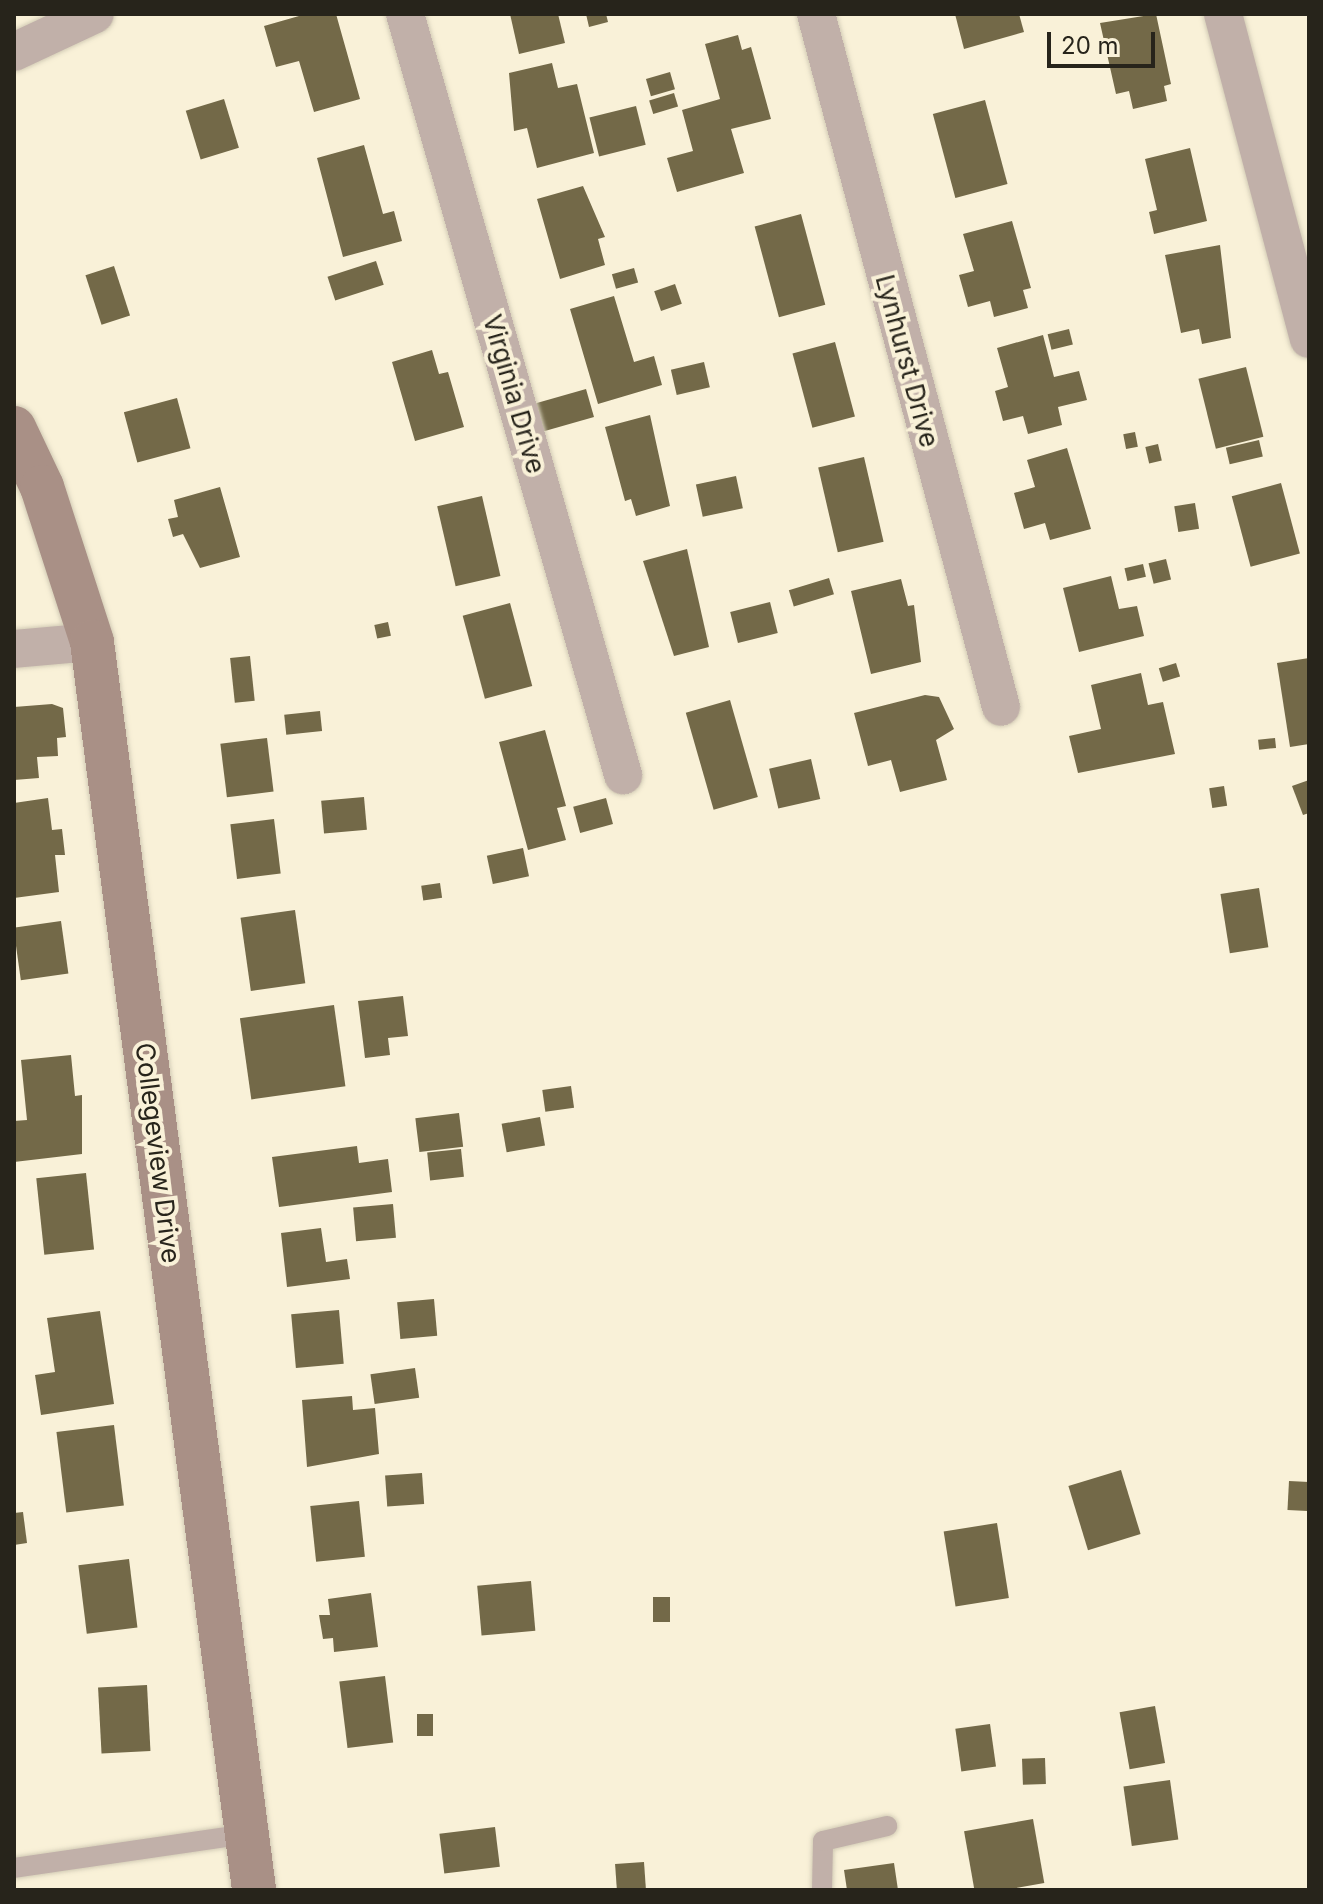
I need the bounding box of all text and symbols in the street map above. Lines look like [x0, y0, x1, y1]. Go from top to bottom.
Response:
scale bar [1051, 16, 1159, 66]
text: 20 m [1061, 31, 1119, 60]
street label: Lynhurst Drive [869, 271, 945, 451]
street label: Virginia Drive [476, 311, 552, 477]
street label: Collegeview Drive [129, 1041, 187, 1265]

